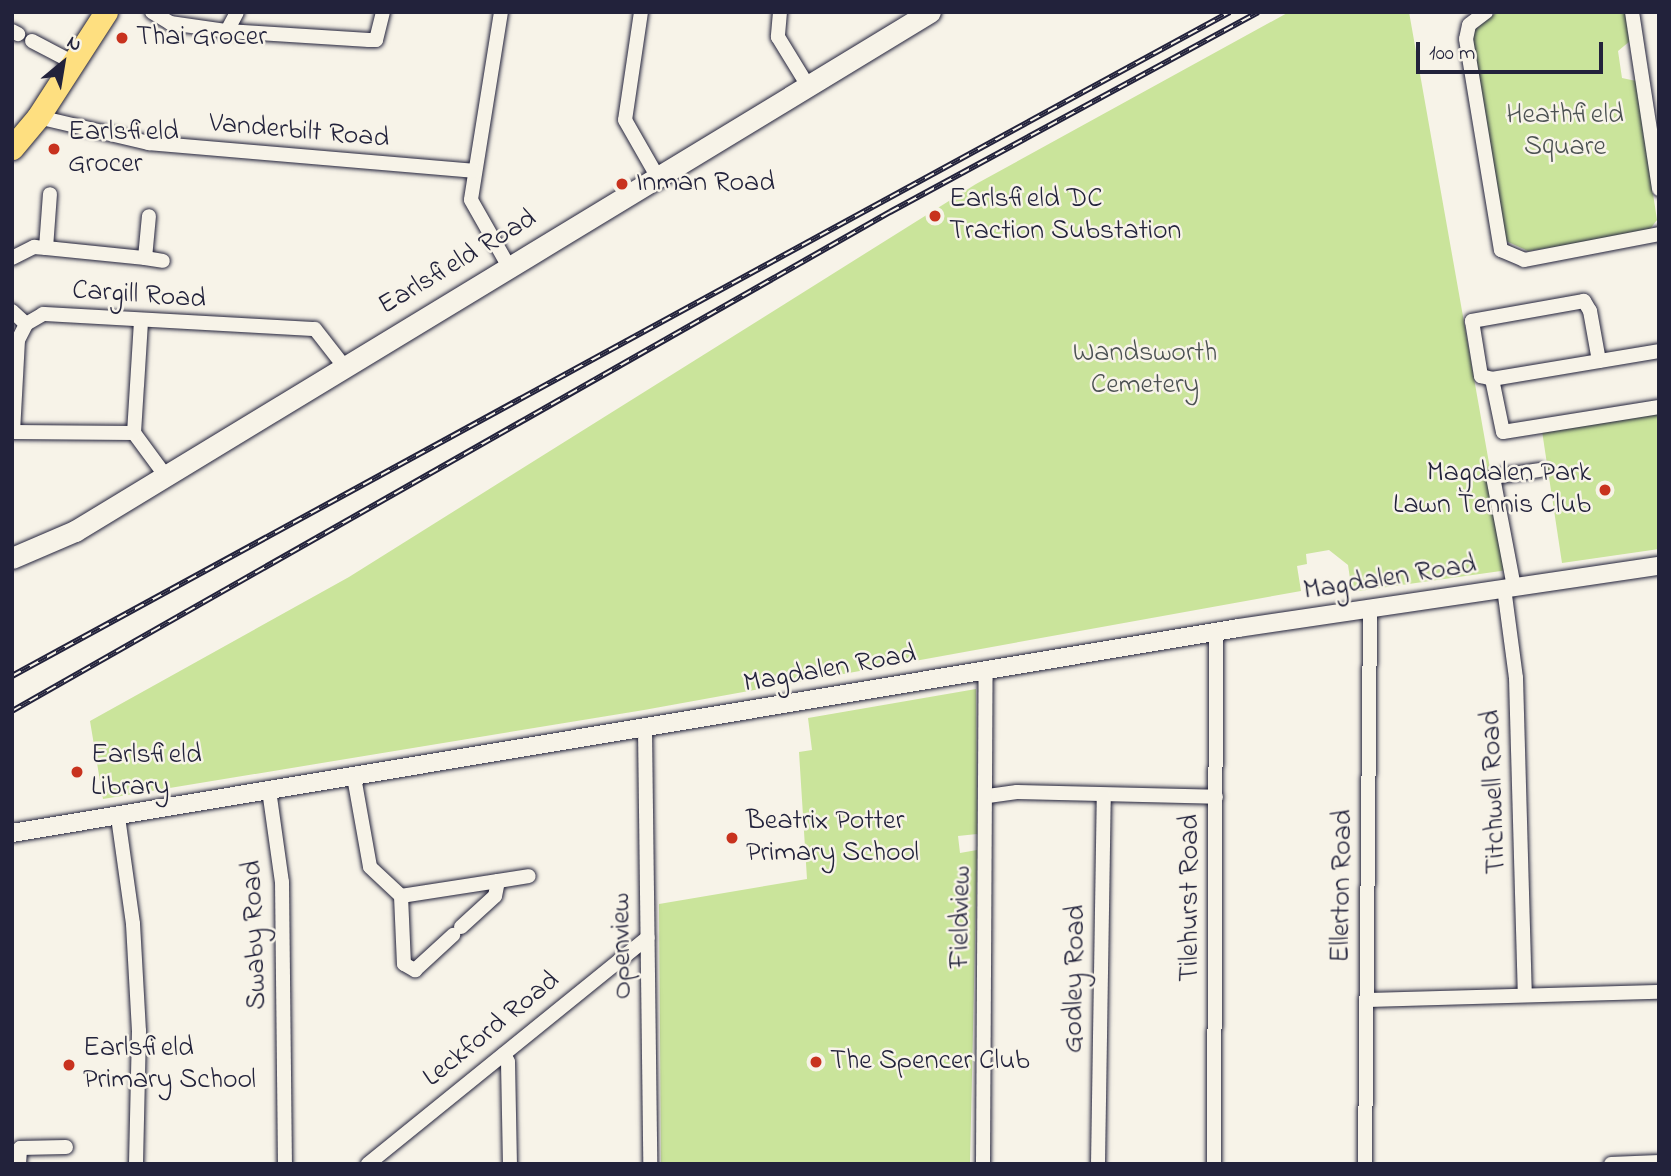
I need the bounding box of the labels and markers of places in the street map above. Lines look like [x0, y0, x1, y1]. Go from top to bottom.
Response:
place label: Thai Grocer [136, 21, 267, 55]
marker: Thai Grocer [114, 30, 130, 46]
place label: Earlsfield Grocer [68, 116, 179, 182]
marker: Earlsfield Grocer [46, 141, 62, 157]
place label: Inman Road [636, 167, 775, 201]
marker: Inman Road [614, 176, 630, 192]
place label: Earlsfield DC Traction Substation [949, 183, 1181, 249]
marker: Earlsfield DC Traction Substation [927, 208, 943, 224]
place label: Magdalen Park Lawn Tennis Club [1393, 457, 1591, 523]
marker: Magdalen Park Lawn Tennis Club [1597, 482, 1613, 498]
place label: Earlsfield Library [91, 739, 202, 805]
marker: Earlsfield Library [69, 764, 85, 780]
place label: Beatrix Potter Primary School [746, 805, 919, 871]
marker: Beatrix Potter Primary School [724, 830, 740, 846]
place label: Earlsfield Primary School [83, 1032, 256, 1098]
place label: The Spencer Club [830, 1045, 1030, 1079]
marker: The Spencer Club [808, 1054, 824, 1070]
marker: Earlsfield Primary School [61, 1057, 77, 1073]

